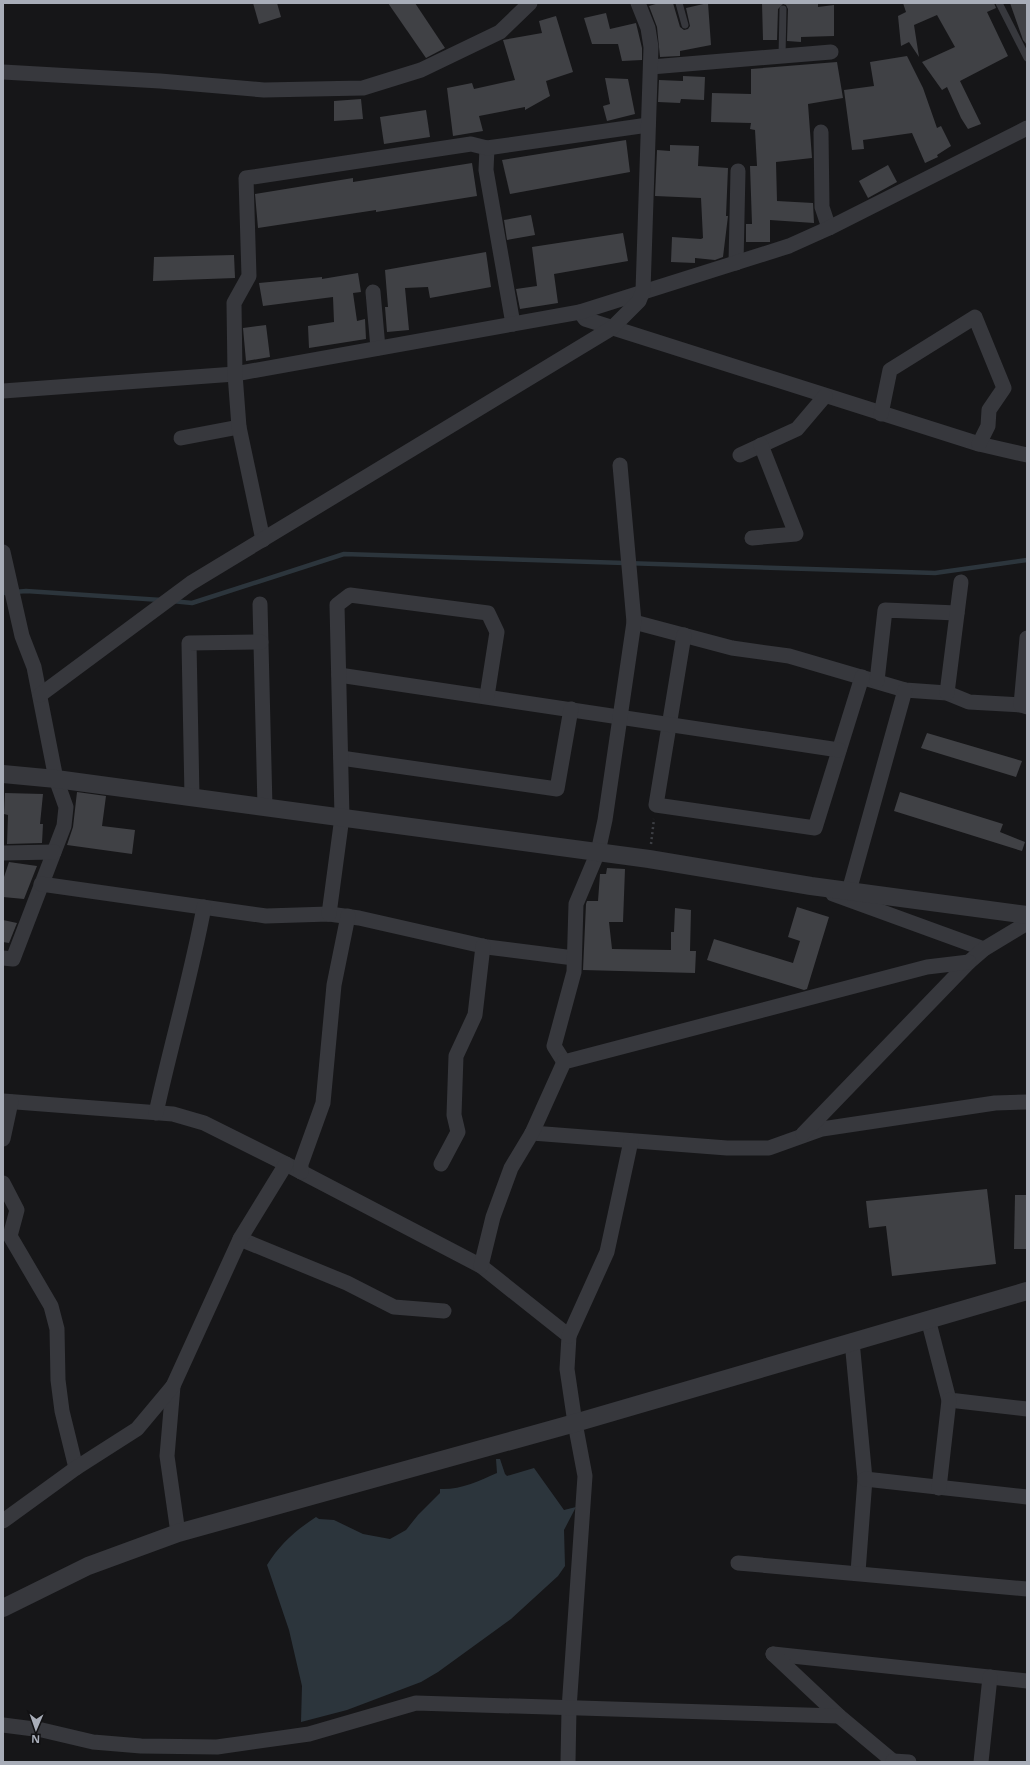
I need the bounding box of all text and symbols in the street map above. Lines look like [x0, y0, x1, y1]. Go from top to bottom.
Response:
north arrow [16, 1709, 56, 1749]
text: N [31, 1732, 40, 1747]

